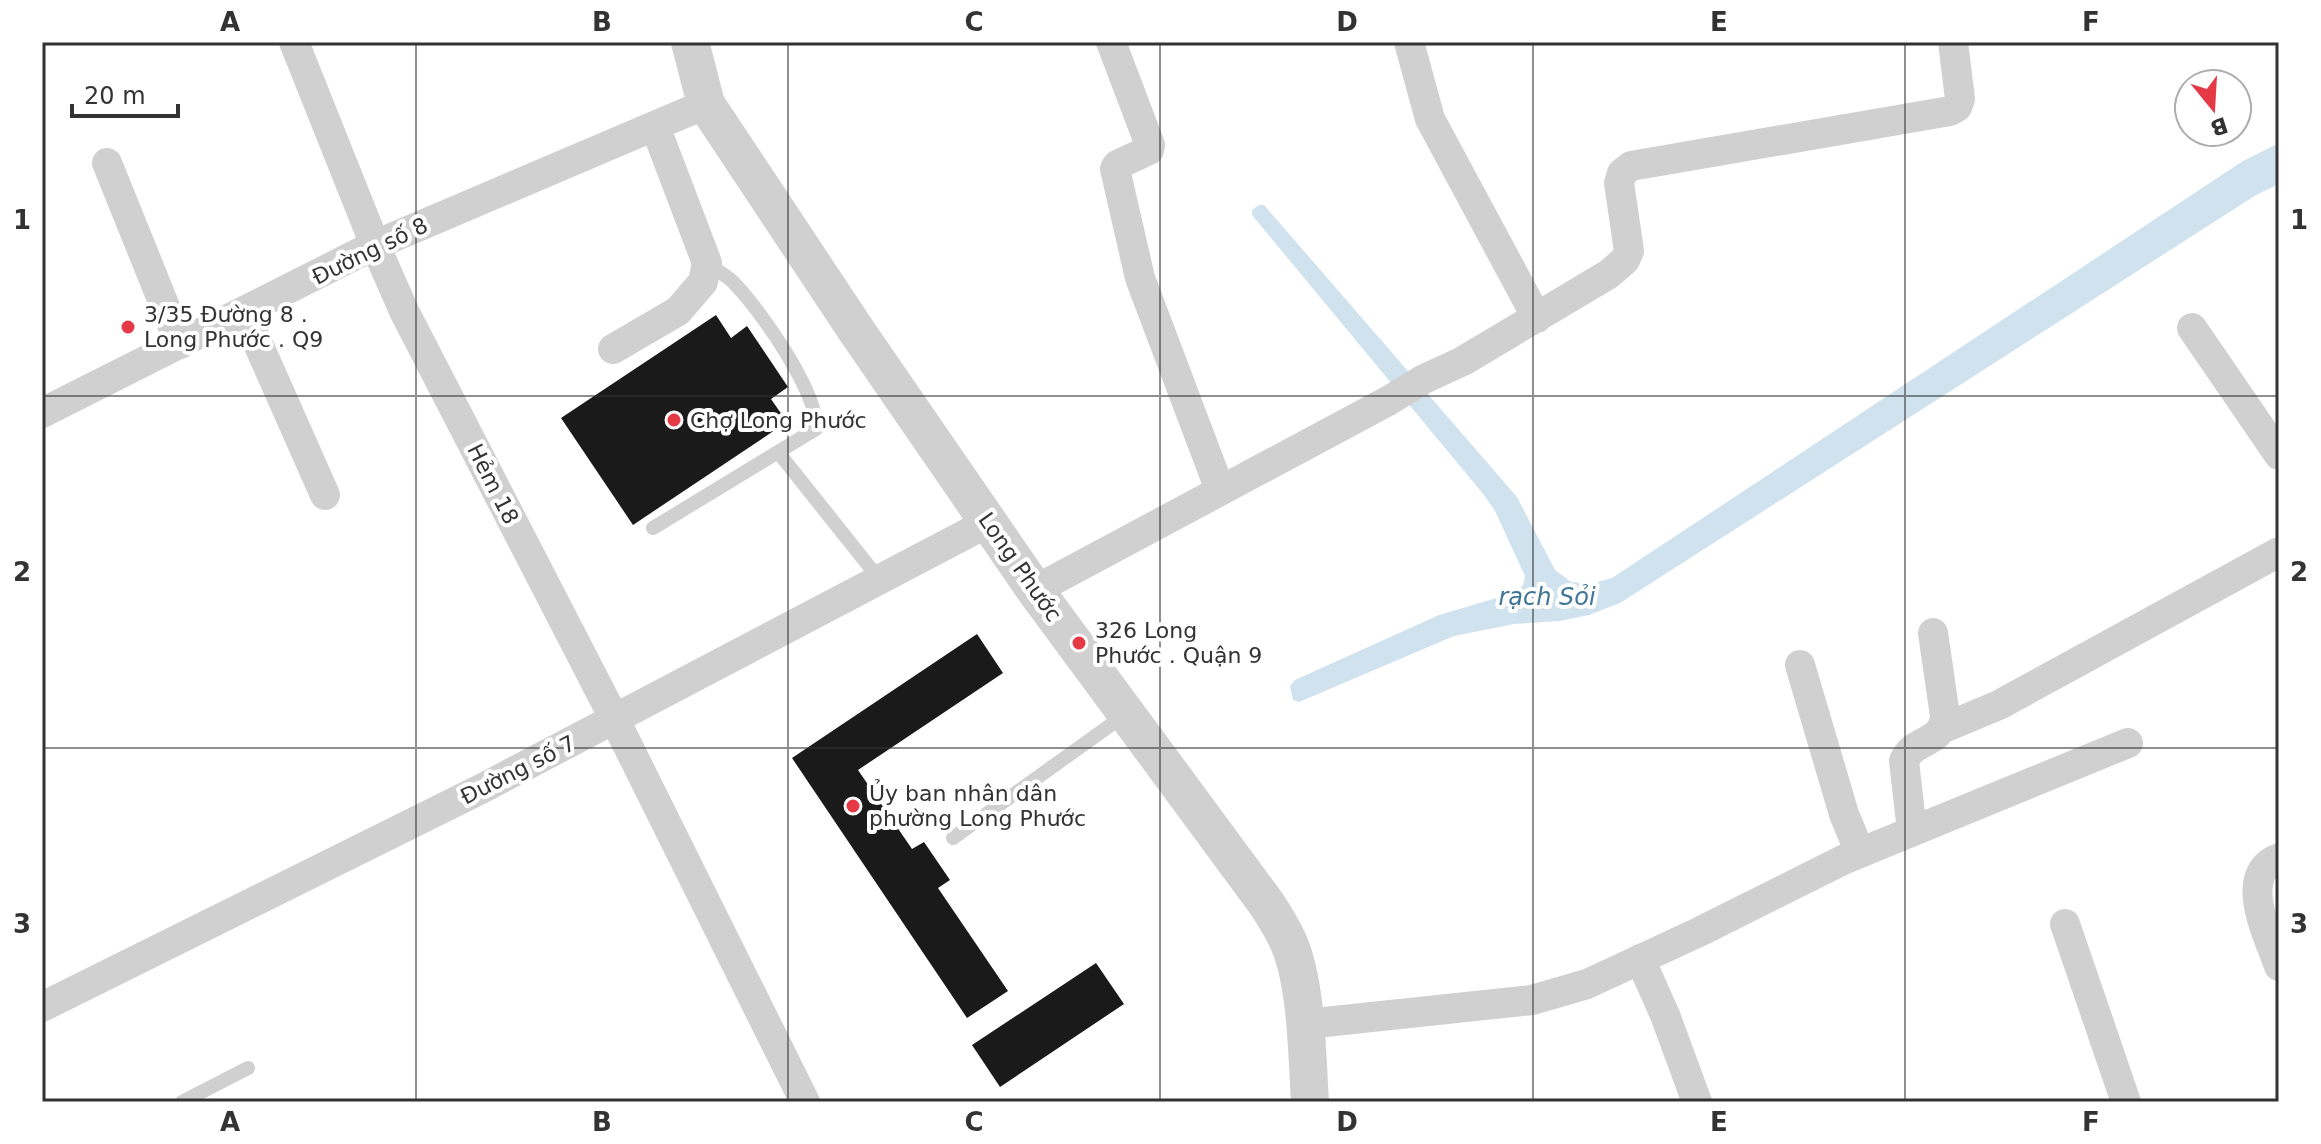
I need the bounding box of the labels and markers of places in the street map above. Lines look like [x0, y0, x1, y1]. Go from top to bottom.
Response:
place label: 3/35 Đường 8 . Long Phước . Q9 [144, 302, 323, 352]
marker: 3/35 Đường 8 . Long Phước . Q9 [119, 318, 137, 336]
place label: Chợ Long Phước [690, 408, 867, 433]
marker: Chợ Long Phước [665, 411, 683, 429]
place label: 326 Long Phước . Quận 9 [1095, 618, 1262, 668]
marker: 326 Long Phước . Quận 9 [1070, 634, 1088, 652]
place label: Ủy ban nhân dân phường Long Phước [869, 779, 1086, 831]
marker: Ủy ban nhân dân phường Long Phước [844, 797, 862, 815]

